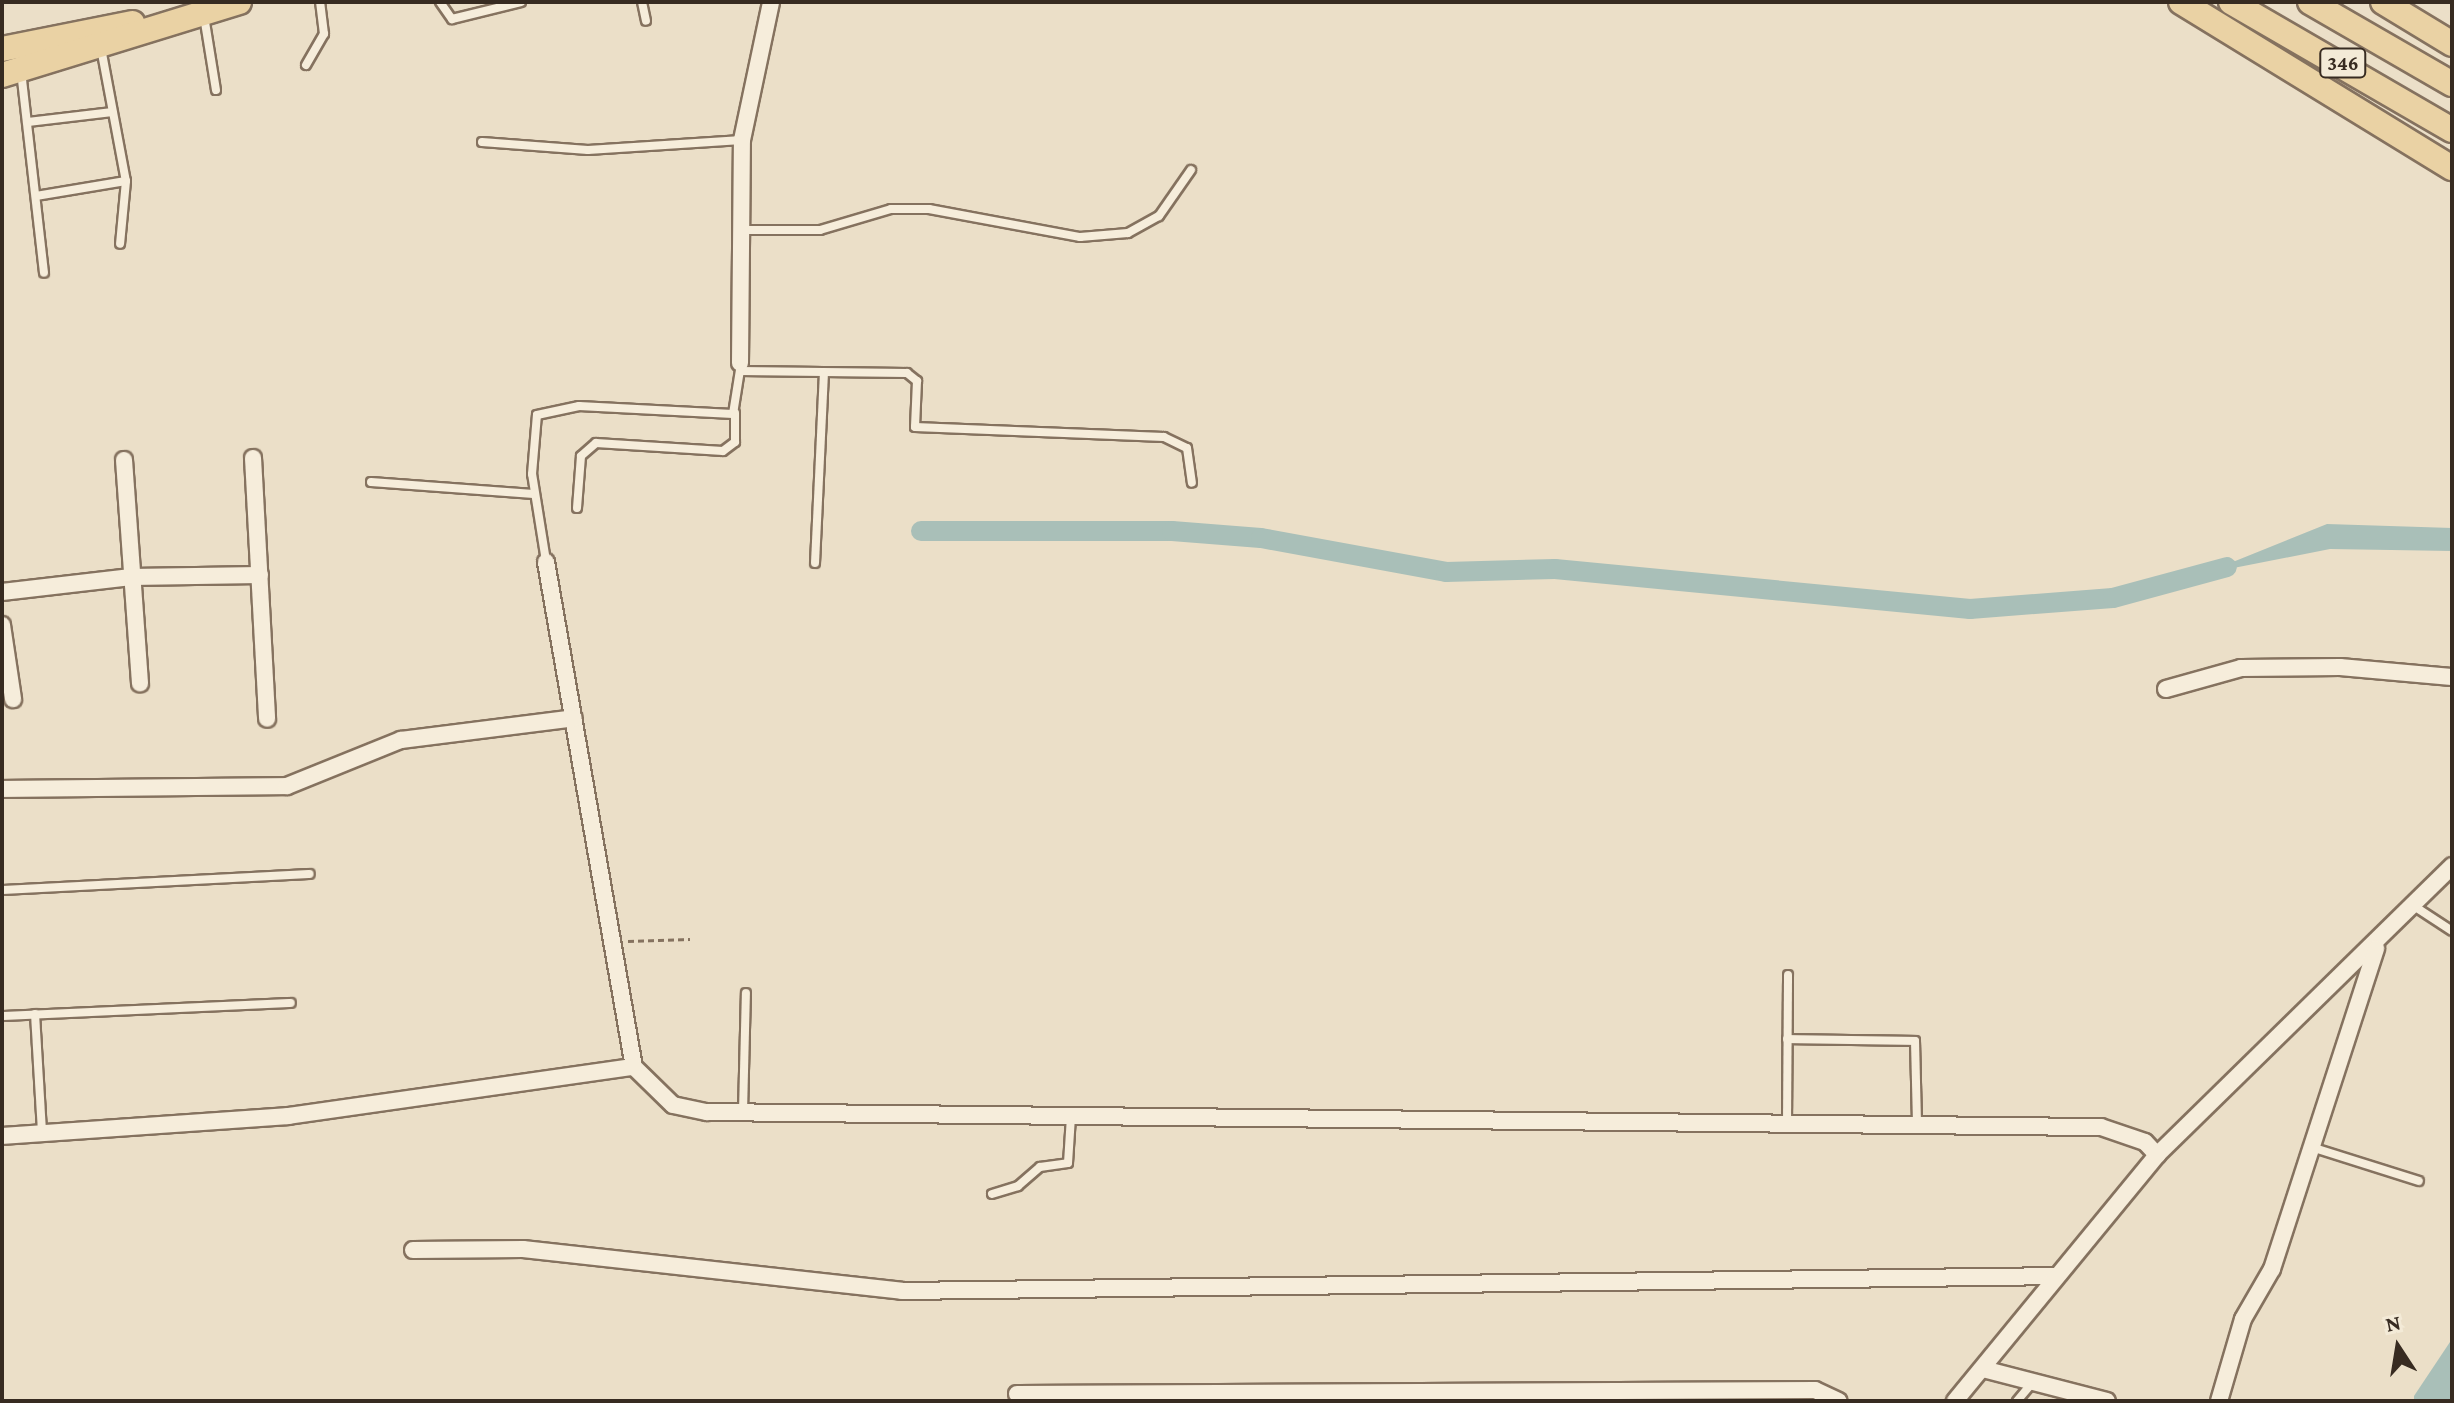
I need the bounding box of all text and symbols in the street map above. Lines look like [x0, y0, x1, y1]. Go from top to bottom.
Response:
road number: 346 [2319, 47, 2367, 79]
north arrow [2358, 1307, 2438, 1387]
text: N [2383, 1309, 2403, 1337]

